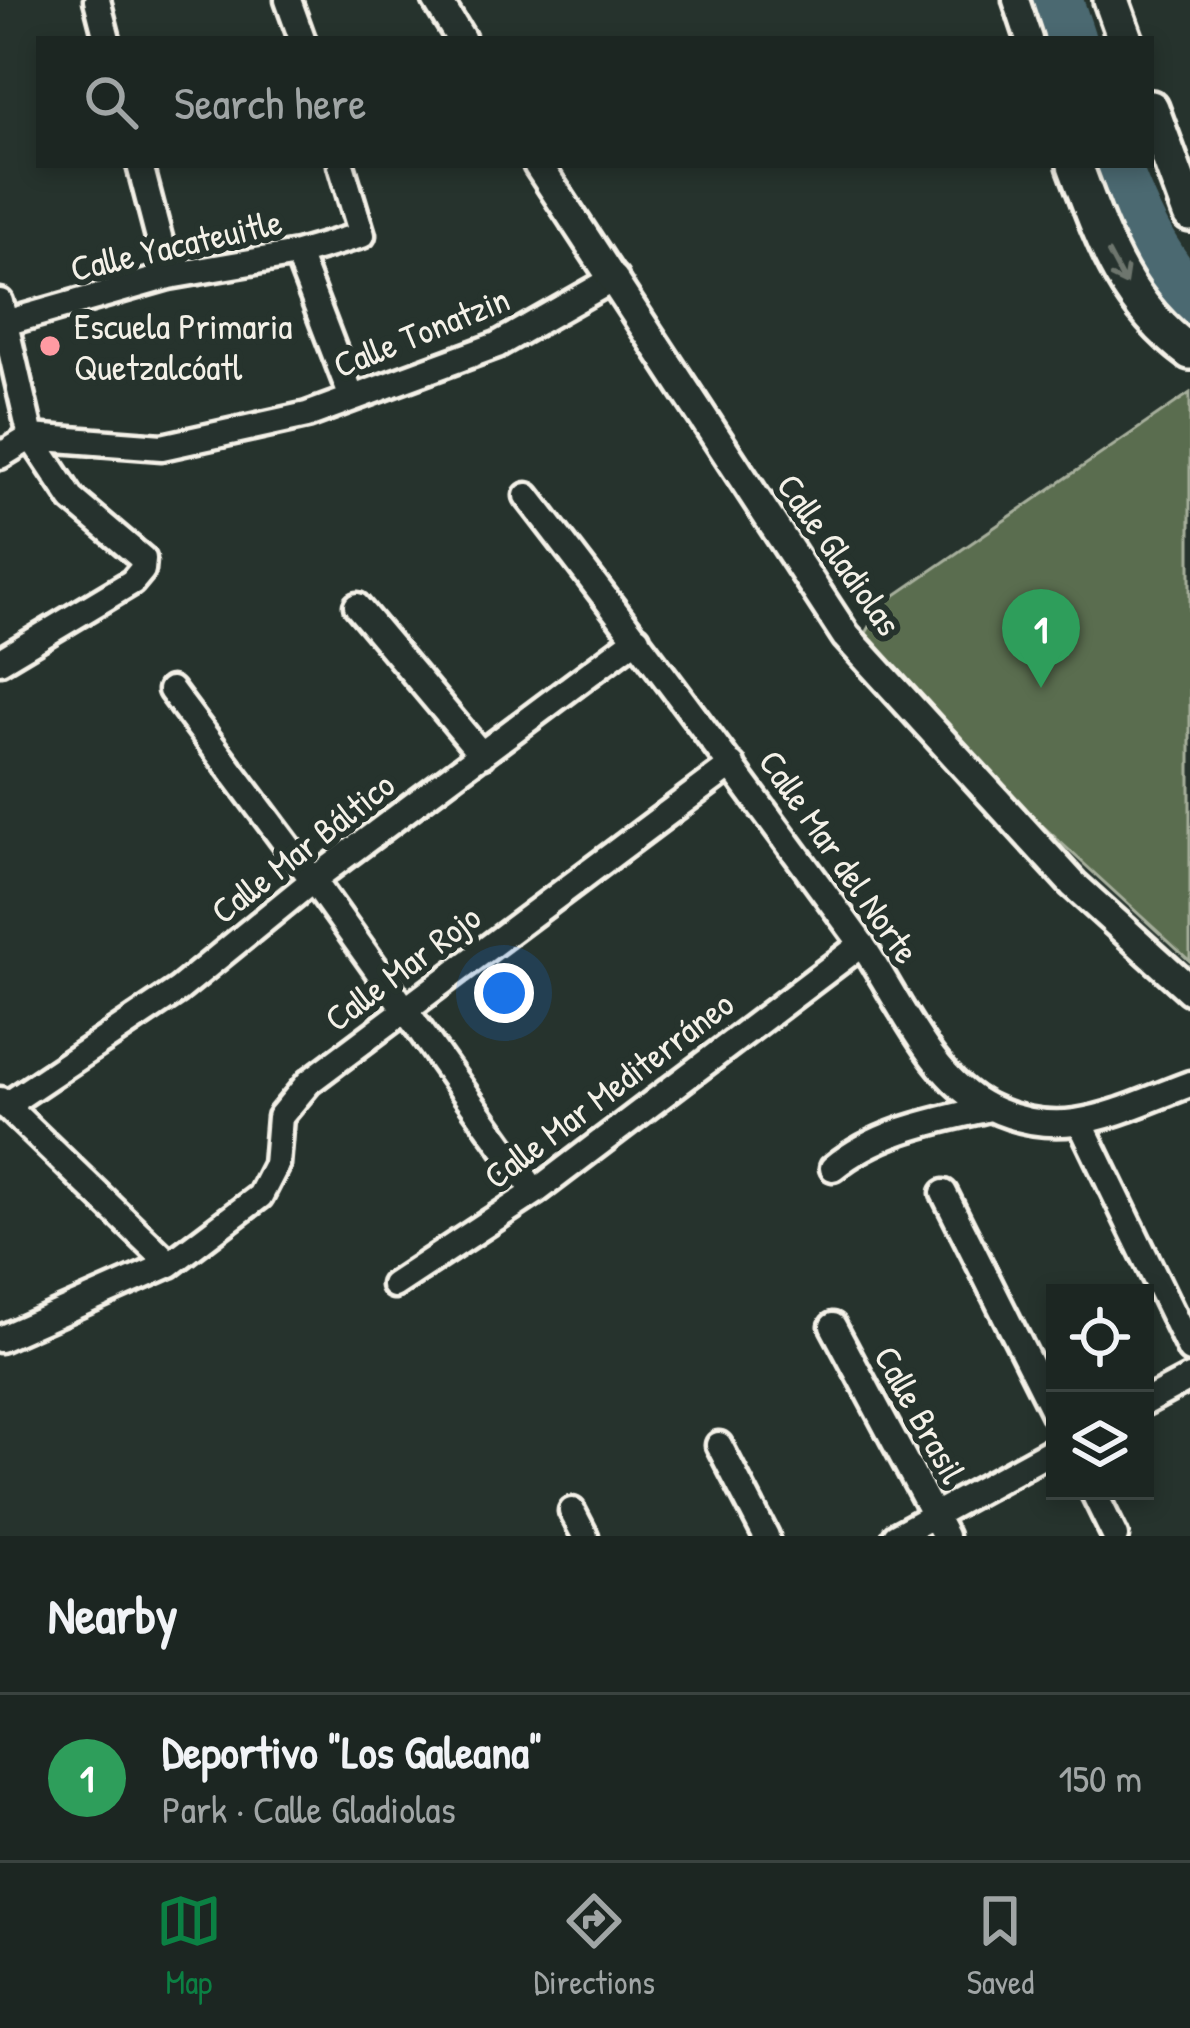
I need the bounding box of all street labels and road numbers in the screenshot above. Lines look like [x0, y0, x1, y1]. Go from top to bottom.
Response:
street label: Calle Yacateuitle [65, 196, 287, 292]
street label: Calle Tonatzin [326, 273, 516, 389]
street label: Calle Gladiolas [766, 463, 914, 645]
street label: Calle Mar del Norte [748, 740, 932, 972]
street label: Calle Mar Báltico [200, 760, 404, 934]
street label: Calle Mar Rojo [314, 892, 490, 1042]
street label: Calle Mar Mediterráneo [473, 979, 743, 1199]
street label: Calle Brasil [863, 1337, 979, 1492]

